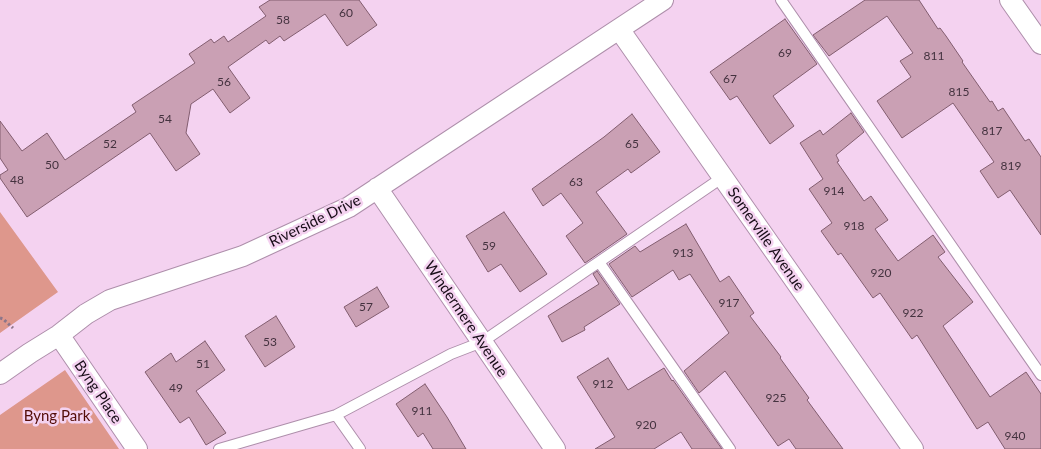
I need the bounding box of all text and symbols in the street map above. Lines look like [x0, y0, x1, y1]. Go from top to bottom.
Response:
house number: 60 [339, 6, 353, 20]
house number: 58 [276, 13, 290, 27]
house number: 69 [778, 46, 792, 60]
house number: 811 [924, 49, 944, 63]
house number: 67 [723, 72, 737, 86]
house number: 56 [217, 75, 231, 89]
house number: 815 [949, 85, 969, 99]
house number: 54 [158, 112, 172, 126]
house number: 817 [982, 124, 1002, 138]
house number: 52 [103, 137, 117, 151]
house number: 65 [625, 137, 639, 151]
house number: 50 [45, 158, 59, 172]
house number: 819 [1001, 159, 1021, 173]
house number: 48 [10, 173, 24, 187]
house number: 63 [569, 175, 583, 189]
street label: Somerville Avenue [724, 184, 808, 294]
house number: 914 [824, 184, 844, 198]
street label: Riverside Drive [266, 191, 364, 251]
house number: 918 [844, 219, 864, 233]
house number: 59 [482, 239, 496, 253]
house number: 913 [673, 246, 693, 260]
street label: Windermere Avenue [420, 258, 512, 380]
house number: 920 [871, 266, 891, 280]
house number: 917 [719, 296, 739, 310]
house number: 57 [359, 300, 373, 314]
house number: 922 [903, 306, 923, 320]
house number: 53 [263, 335, 277, 349]
street label: Byng Place [70, 357, 126, 427]
house number: 51 [196, 357, 210, 371]
house number: 912 [593, 377, 613, 391]
house number: 49 [169, 381, 183, 395]
house number: 925 [766, 391, 786, 405]
house number: 911 [412, 404, 432, 418]
park label: Byng Park [24, 407, 90, 425]
house number: 920 [636, 418, 656, 432]
house number: 940 [1005, 429, 1025, 443]

